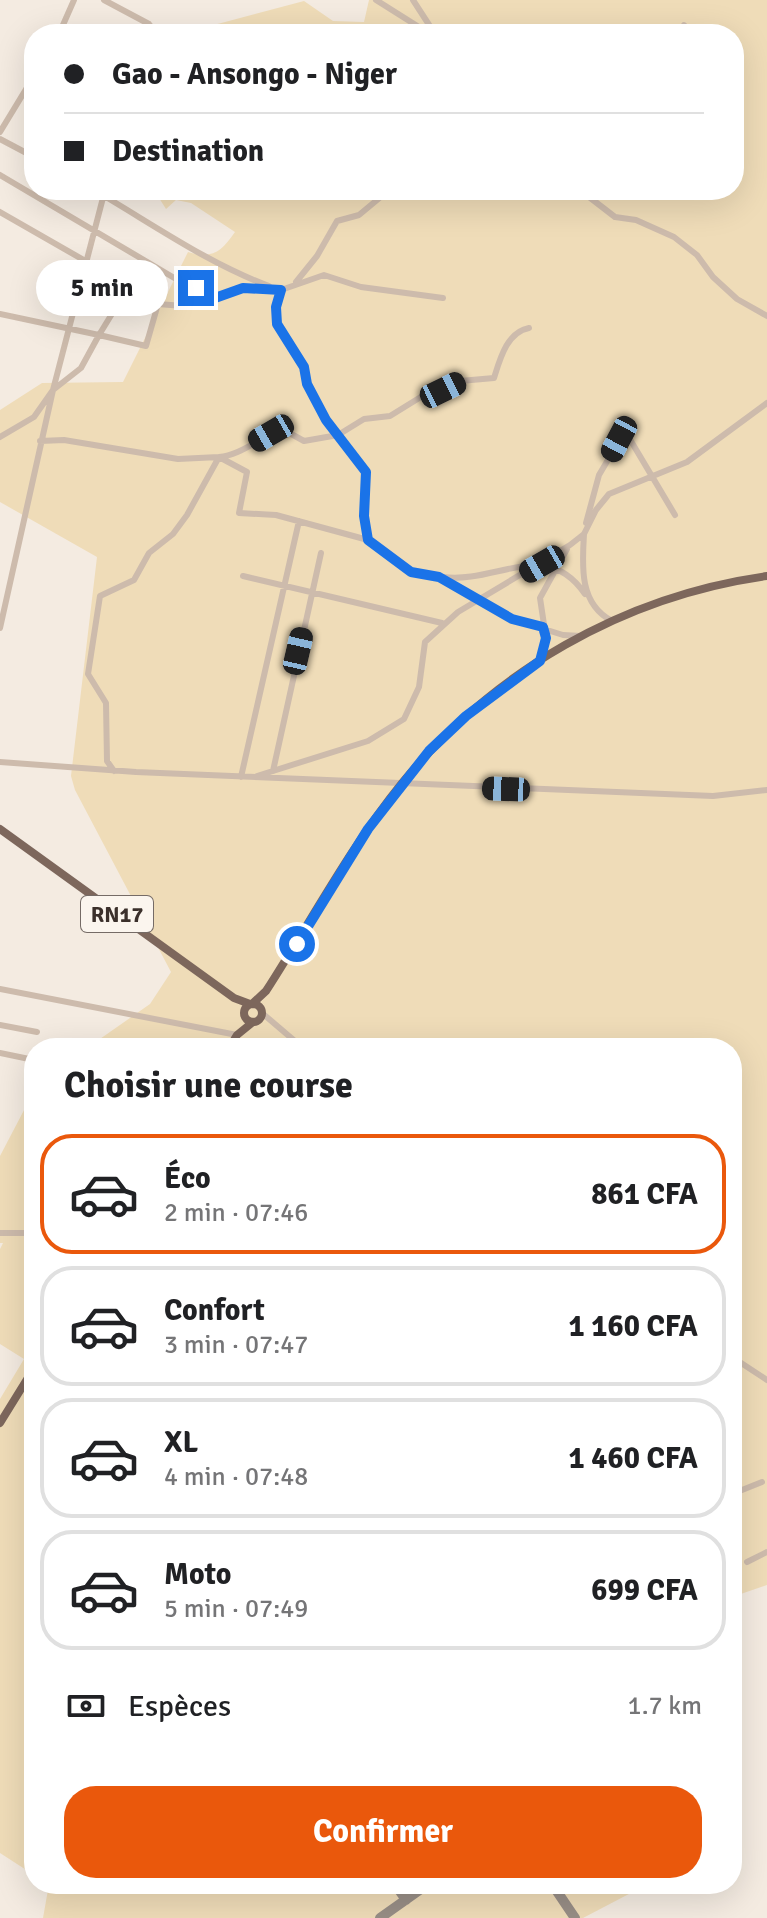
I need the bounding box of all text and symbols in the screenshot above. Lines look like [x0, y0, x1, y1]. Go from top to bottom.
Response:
text: Gao - Ansongo - Niger [112, 56, 397, 93]
text: Destination [112, 133, 264, 170]
callout: 5 min [36, 260, 168, 316]
route end [178, 270, 214, 306]
text: 5 min [71, 272, 133, 304]
car [416, 369, 470, 411]
car [244, 411, 298, 455]
car [597, 412, 641, 466]
car [515, 542, 569, 586]
car [281, 625, 315, 677]
car [482, 776, 530, 802]
road number: RN17 [81, 896, 153, 932]
route start [279, 926, 315, 962]
text: Choisir une course [64, 1063, 353, 1108]
icon: car [68, 1158, 140, 1230]
text: Éco [164, 1160, 211, 1197]
text: 861 CFA [591, 1176, 698, 1213]
text: 2 min · 07:46 [164, 1197, 308, 1229]
icon: car [68, 1290, 140, 1362]
text: Confort [164, 1292, 265, 1329]
text: 1 160 CFA [568, 1308, 698, 1345]
text: 3 min · 07:47 [164, 1329, 308, 1361]
icon: car [68, 1422, 140, 1494]
text: XL [164, 1424, 198, 1461]
text: 1 460 CFA [568, 1440, 698, 1477]
text: 4 min · 07:48 [164, 1461, 308, 1493]
icon: car [68, 1554, 140, 1626]
text: Moto [164, 1556, 231, 1593]
text: 699 CFA [591, 1572, 698, 1609]
text: 5 min · 07:49 [164, 1593, 308, 1625]
icon: cash [64, 1684, 108, 1728]
text: Espèces [128, 1688, 231, 1725]
text: 1.7 km [628, 1690, 702, 1722]
button: Confirmer [64, 1786, 702, 1878]

